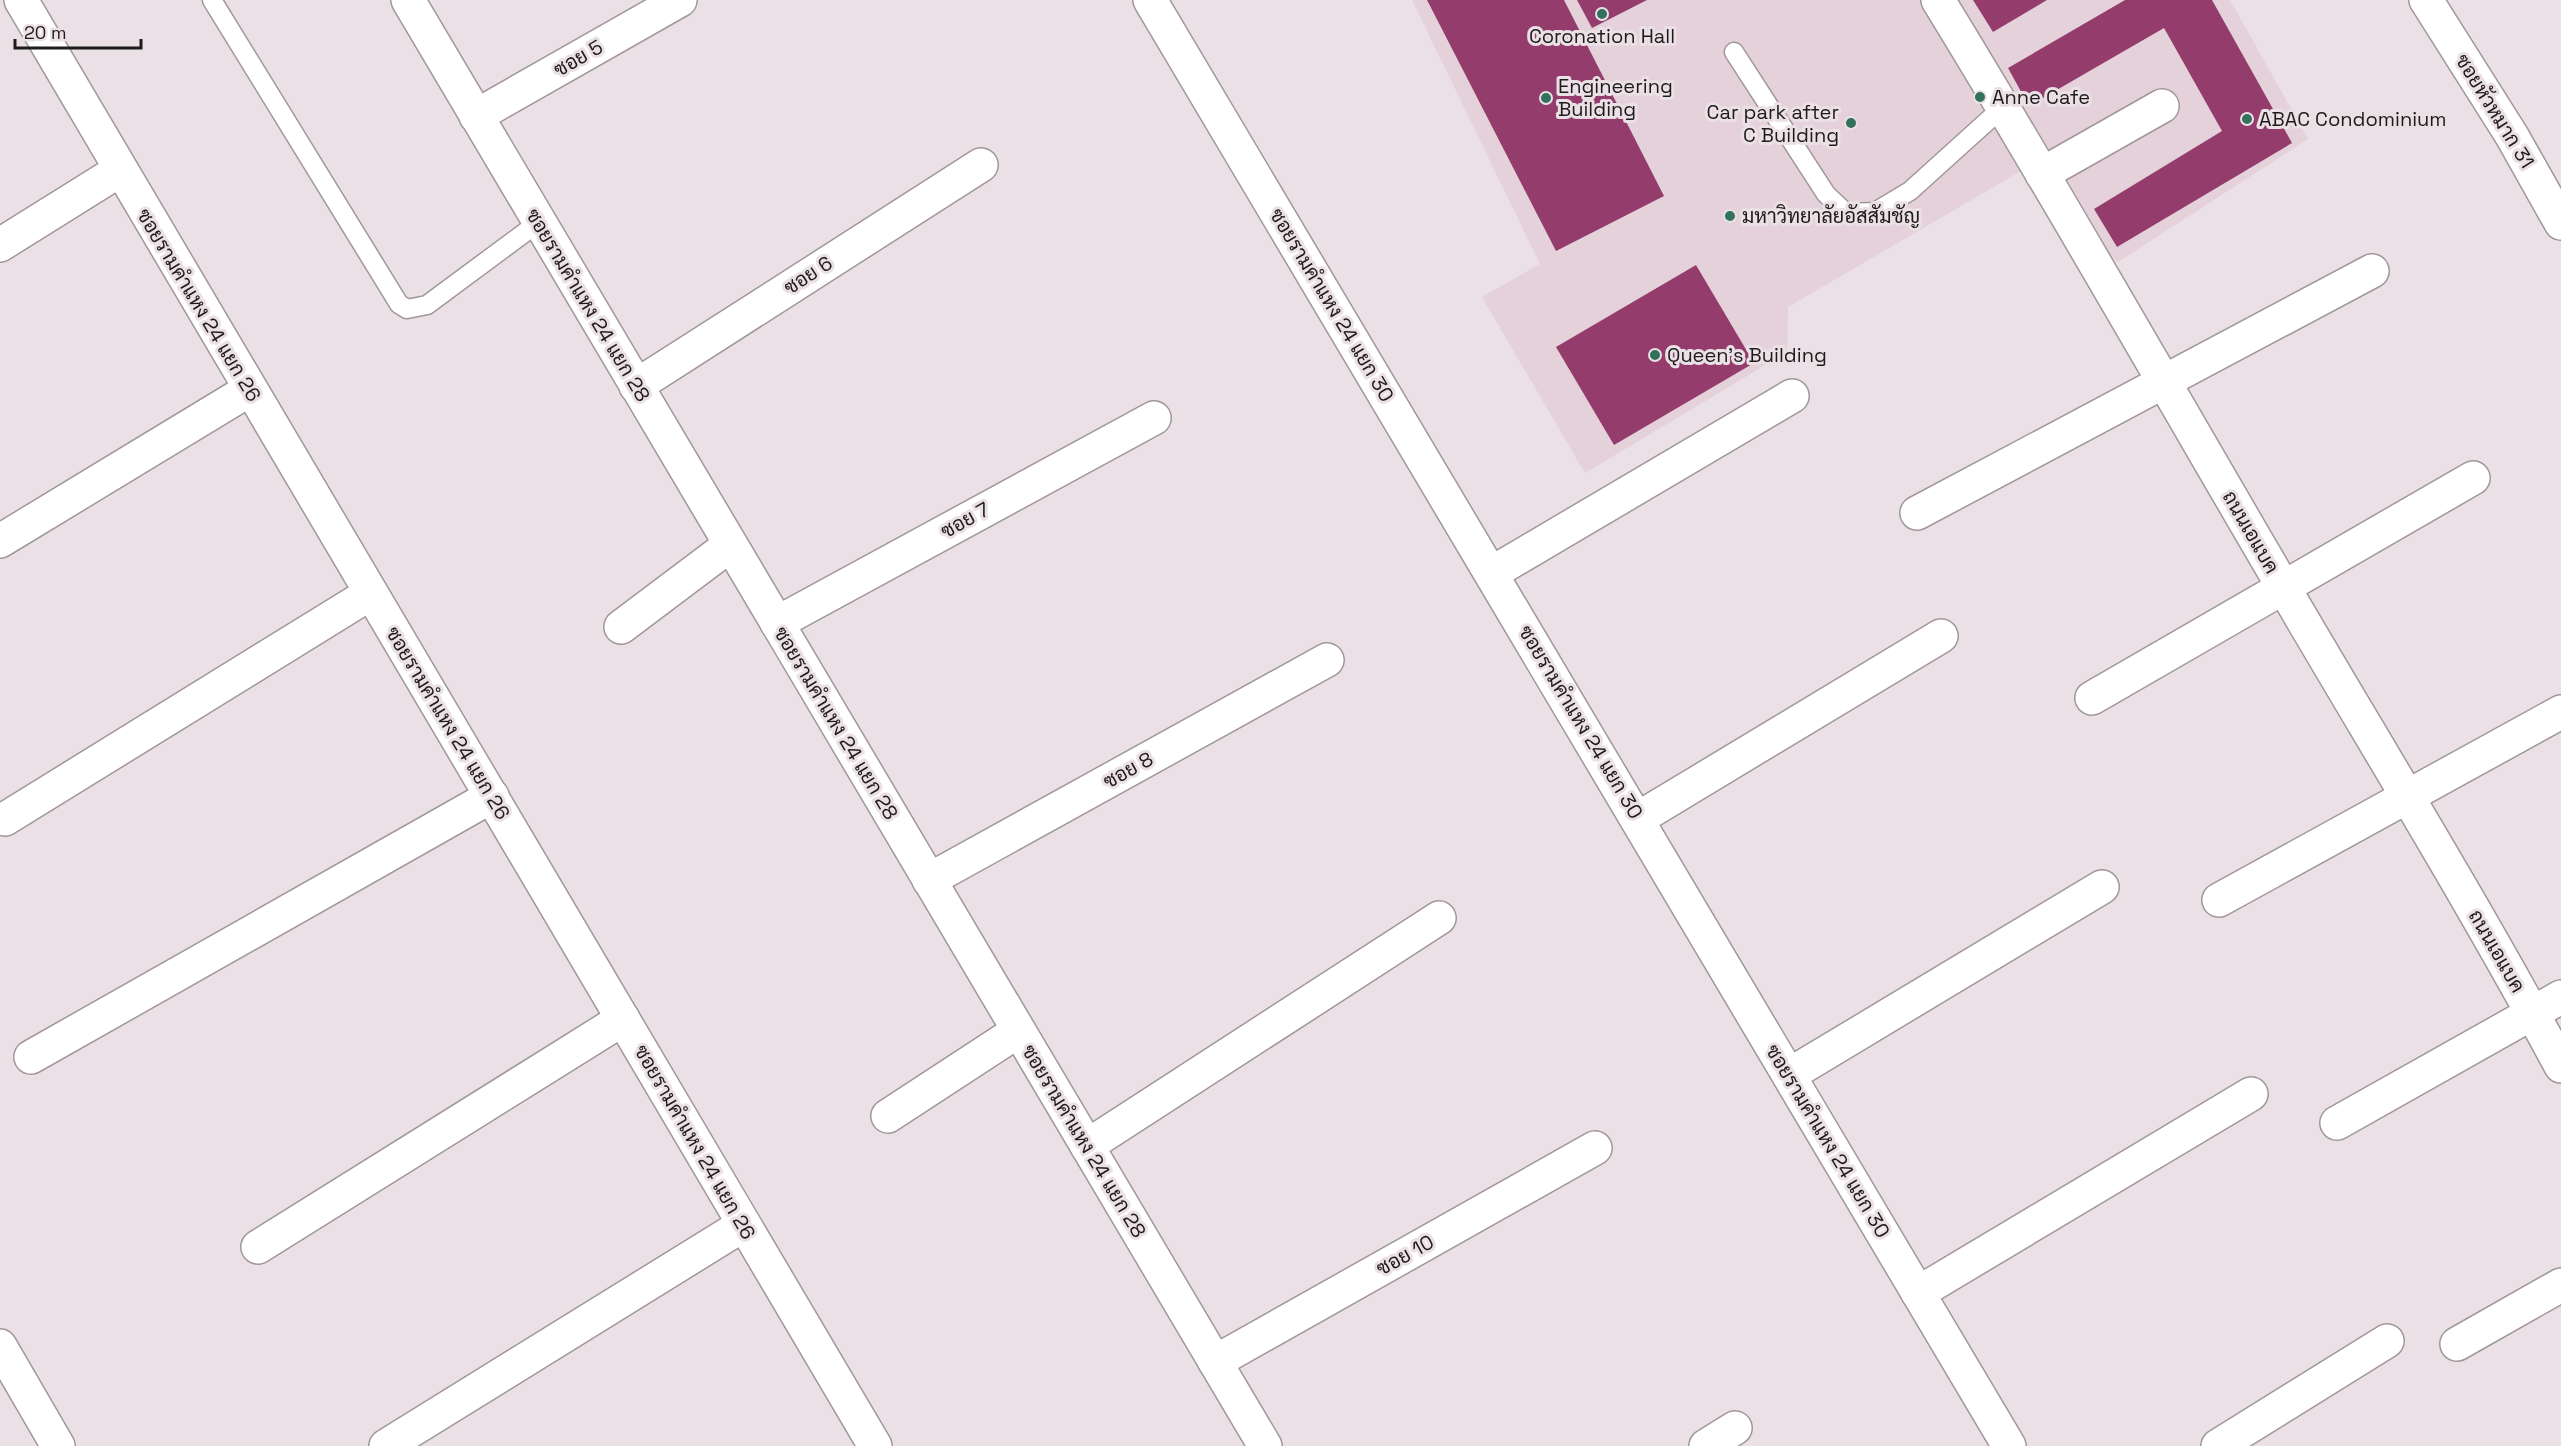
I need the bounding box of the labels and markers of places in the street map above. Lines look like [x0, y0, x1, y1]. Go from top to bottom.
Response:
marker: Coronation Hall [1595, 7, 1609, 21]
place label: Coronation Hall [1529, 23, 1675, 49]
place label: Engineering Building [1558, 73, 1673, 122]
place label: Anne Cafe [1992, 84, 2090, 110]
marker: Anne Cafe [1973, 90, 1987, 104]
marker: Engineering Building [1539, 91, 1553, 105]
place label: Car park after C Building [1707, 99, 1839, 148]
place label: ABAC Condominium [2259, 106, 2447, 132]
marker: ABAC Condominium [2240, 112, 2254, 126]
marker: Car park after C Building [1844, 116, 1858, 130]
place label: มหาวิทยาลัยอัสสัมชัญ [1742, 203, 1920, 229]
marker: มหาวิทยาลัยอัสสัมชัญ [1723, 209, 1737, 223]
place label: Queen's Building [1667, 342, 1827, 368]
marker: Queen's Building [1648, 348, 1662, 362]

